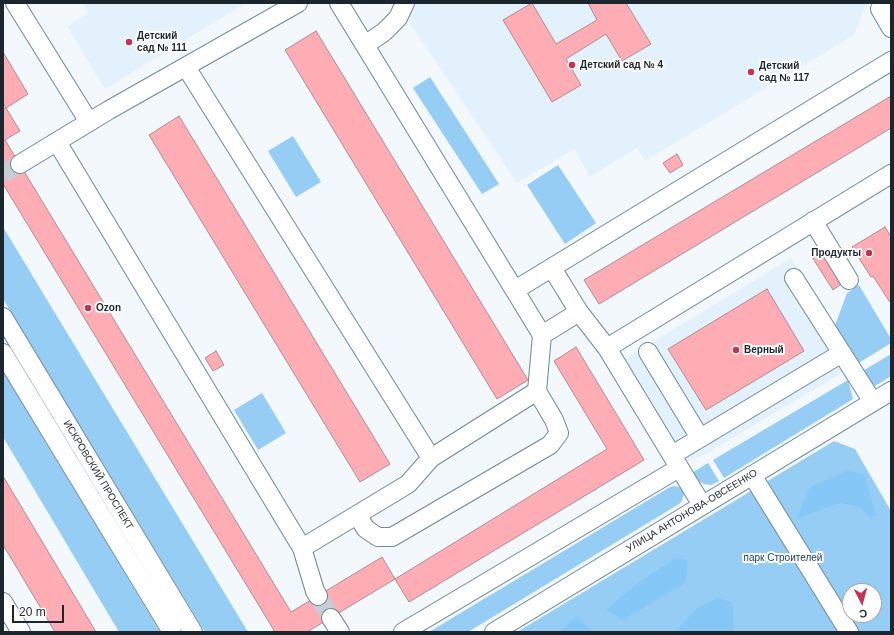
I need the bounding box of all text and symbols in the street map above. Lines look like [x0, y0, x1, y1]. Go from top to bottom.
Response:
place label: Детский сад № 111 [137, 30, 187, 54]
marker: Детский сад № 111 [124, 37, 134, 47]
place label: Детский сад № 4 [580, 59, 663, 71]
marker: Детский сад № 4 [567, 60, 577, 70]
place label: Детский сад № 117 [759, 60, 809, 84]
marker: Детский сад № 117 [746, 67, 756, 77]
place label: Продукты [811, 247, 861, 259]
marker: Продукты [864, 248, 874, 258]
place label: Ozon [96, 302, 121, 314]
marker: Ozon [83, 303, 93, 313]
place label: Верный [744, 344, 784, 356]
marker: Верный [731, 345, 741, 355]
street label: ИСКРОВСКИЙ ПРОСПЕКТ [61, 418, 135, 532]
street label: УЛИЦА АНТОНОВА-ОВСЕЕНКО [624, 467, 760, 555]
park label: парк Строителей [744, 552, 822, 564]
north arrow [842, 583, 882, 623]
scale bar [14, 597, 66, 623]
text: 20 m [19, 605, 46, 619]
text: С [859, 608, 868, 620]

